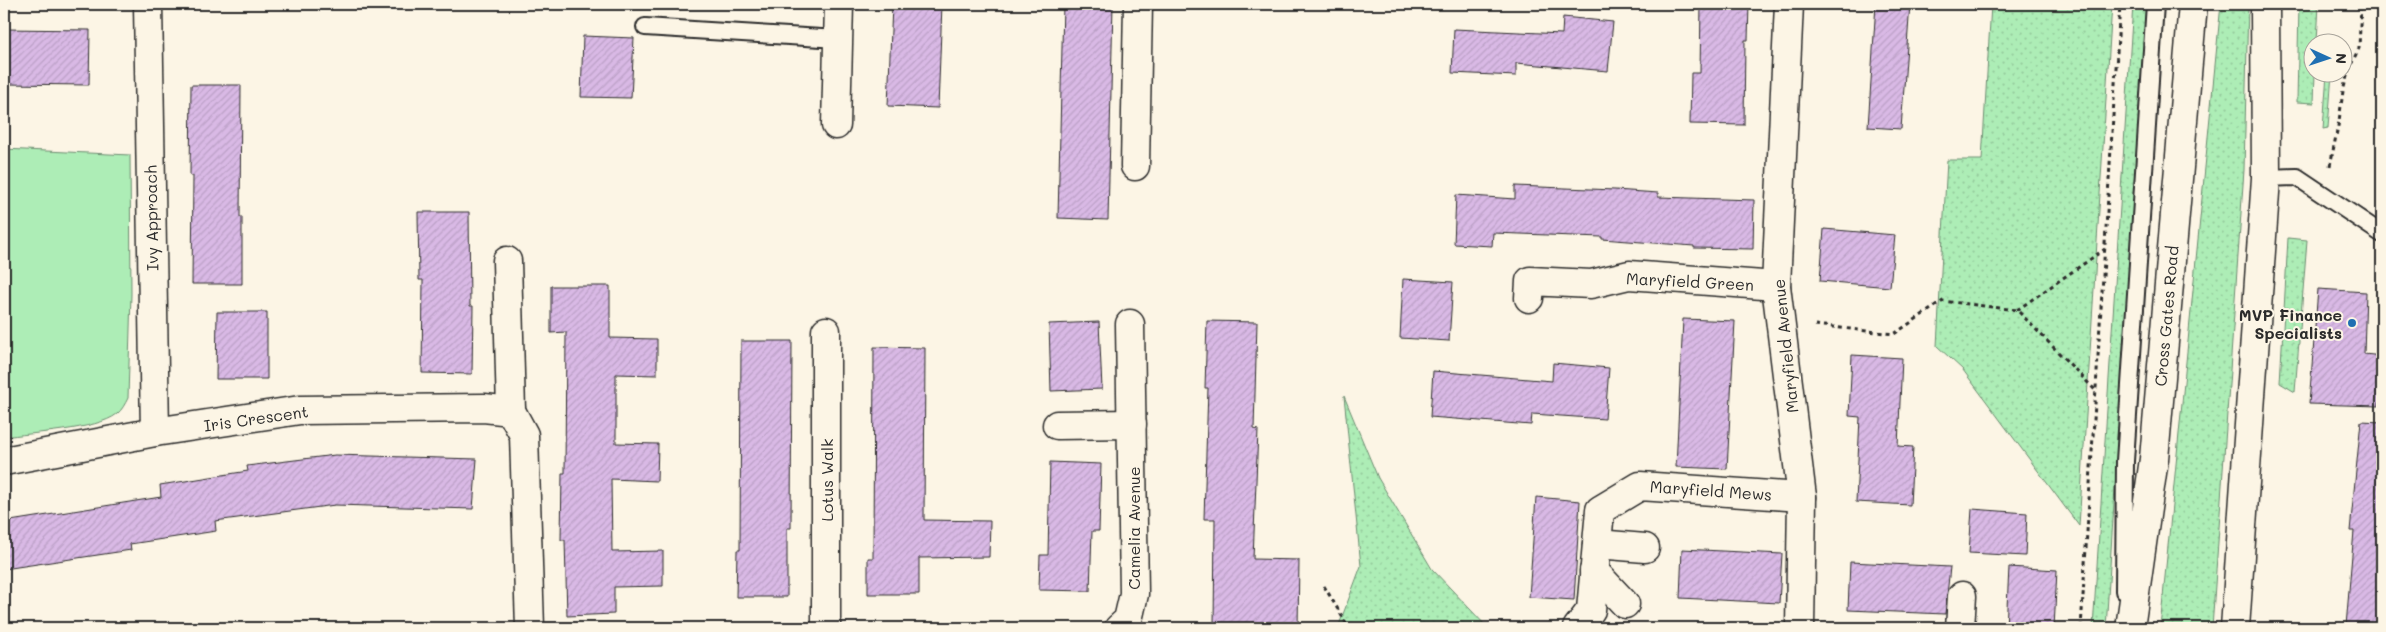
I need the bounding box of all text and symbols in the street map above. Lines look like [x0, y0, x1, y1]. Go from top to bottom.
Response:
north arrow [2304, 32, 2354, 82]
text: N [2332, 53, 2351, 65]
street label: Ivy Approach [140, 165, 162, 271]
street label: Cross Gates Road [2149, 245, 2183, 387]
street label: Maryfield Green [1626, 267, 1754, 295]
street label: Maryfield Avenue [1768, 278, 1802, 414]
place label: MVP Finance Specialists [2239, 304, 2342, 343]
marker: MVP Finance Specialists [2346, 317, 2358, 329]
street label: Iris Crescent [202, 400, 310, 436]
street label: Lotus Walk [816, 438, 837, 522]
street label: Camelia Avenue [1123, 466, 1144, 590]
street label: Maryfield Mews [1649, 475, 1773, 505]

